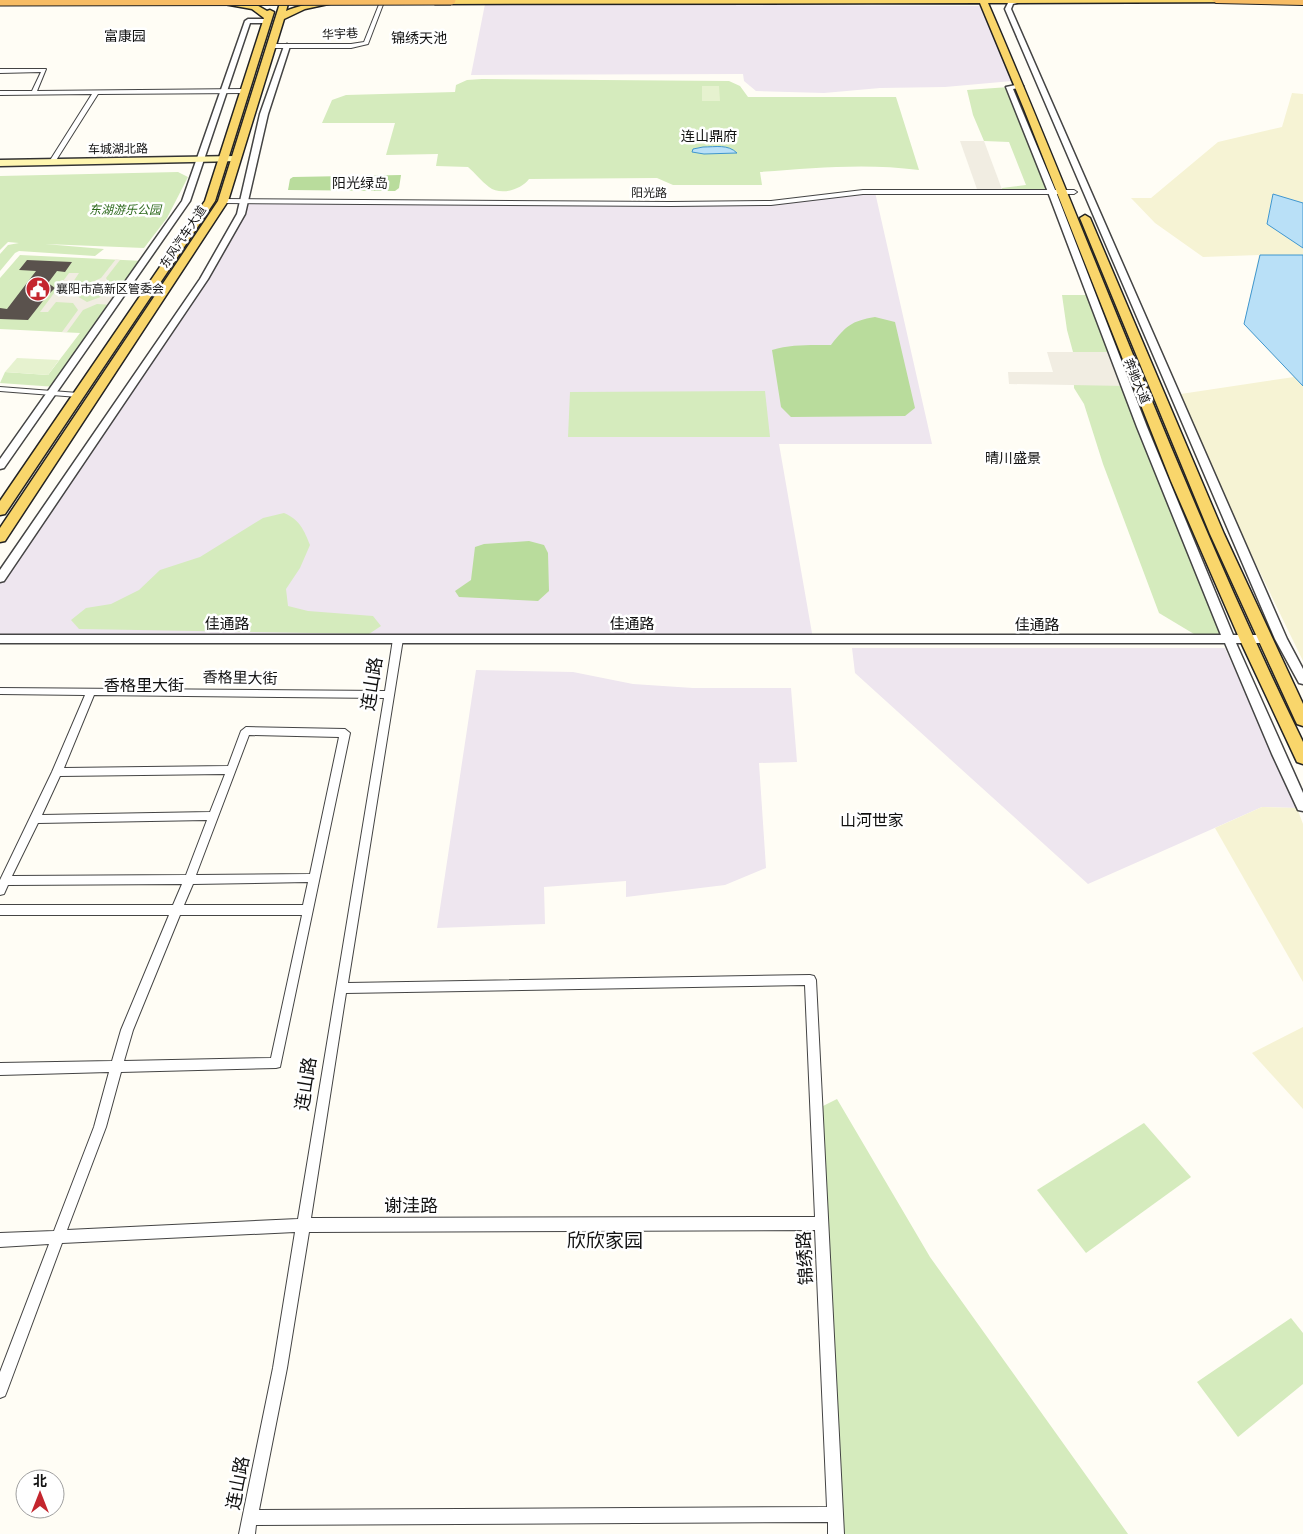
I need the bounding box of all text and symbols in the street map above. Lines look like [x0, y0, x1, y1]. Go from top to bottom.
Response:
street label: 华宇巷 [321, 23, 358, 43]
district label: 富康园 [104, 25, 146, 45]
district label: 锦绣天池 [391, 27, 447, 47]
district label: 连山鼎府 [681, 125, 737, 145]
street label: 车城湖北路 [88, 138, 148, 158]
district label: 阳光绿岛 [332, 172, 388, 192]
street label: 阳光路 [631, 183, 667, 201]
park label: 东湖游乐公园 [89, 200, 163, 218]
street label: 东风汽车大道 [155, 202, 210, 271]
public building icon: 襄阳市高新区管委会 [25, 276, 51, 302]
place label: 襄阳市高新区管委会 [56, 279, 164, 297]
street label: 奔驰大道 [1121, 355, 1155, 406]
district label: 晴川盛景 [985, 447, 1041, 467]
street label: 佳通路 [204, 611, 250, 634]
street label: 佳通路 [609, 611, 655, 634]
street label: 佳通路 [1014, 612, 1060, 635]
street label: 连山路 [353, 655, 388, 713]
street label: 香格里大街 [202, 664, 278, 689]
district label: 香格里大街 [104, 672, 184, 696]
district label: 山河世家 [840, 807, 904, 831]
street label: 连山路 [287, 1055, 322, 1113]
street label: 谢洼路 [384, 1191, 438, 1218]
district label: 欣欣家园 [567, 1225, 643, 1253]
street label: 锦绣路 [789, 1230, 818, 1286]
street label: 连山路 [218, 1454, 255, 1512]
north arrow [15, 1469, 65, 1519]
text: 北 [33, 1470, 47, 1490]

